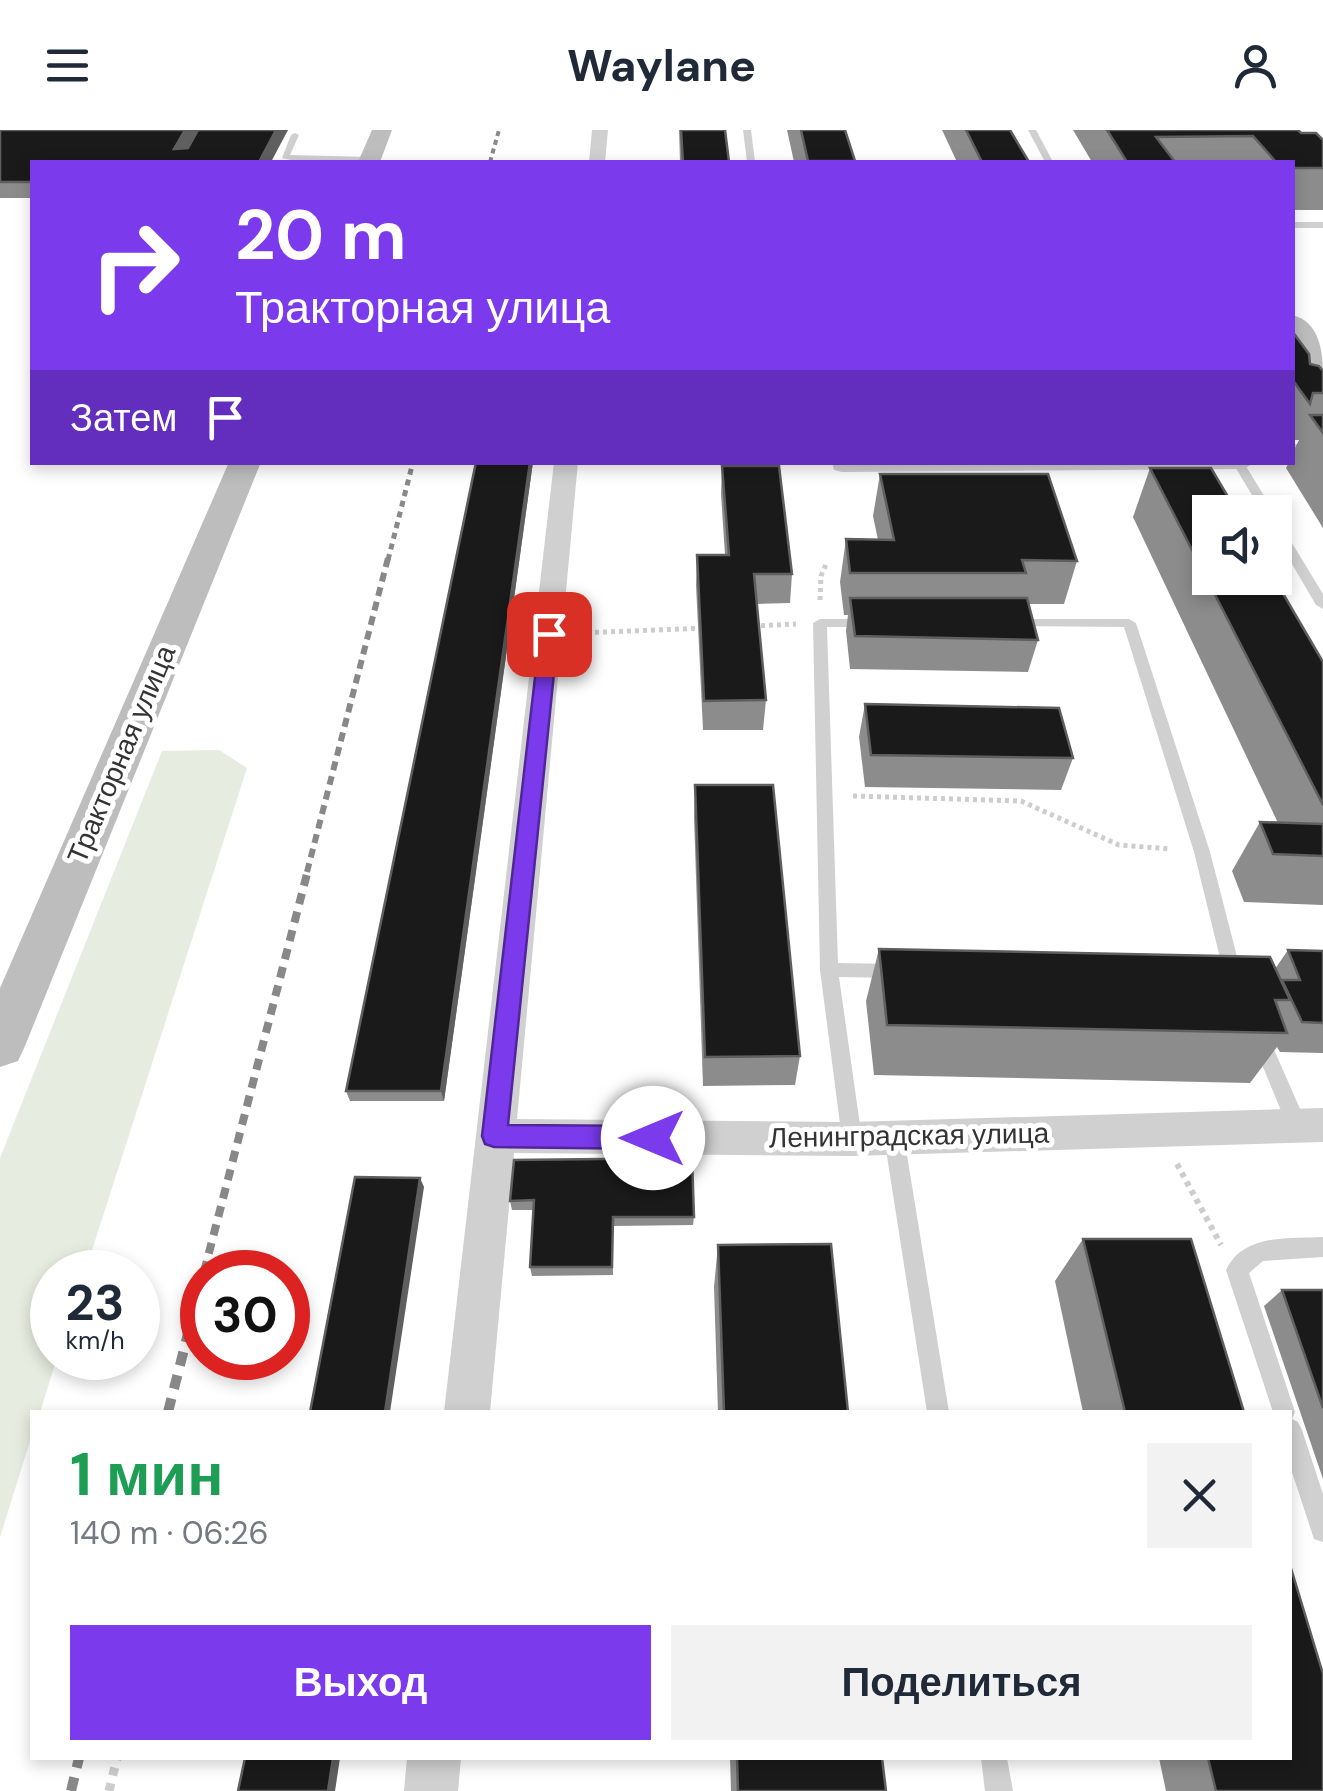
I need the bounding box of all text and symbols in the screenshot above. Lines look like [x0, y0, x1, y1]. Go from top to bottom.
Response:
text: Waylane [567, 36, 756, 95]
icon: menu [40, 38, 95, 93]
icon: person [1228, 38, 1283, 93]
text: 20 m [235, 190, 407, 281]
icon: right [70, 200, 200, 330]
text: Тракторная улица [235, 278, 610, 337]
icon: arrive [198, 390, 253, 445]
text: Затем [70, 393, 178, 443]
map controls [1192, 495, 1292, 595]
button: sound [1192, 495, 1292, 595]
pin [507, 592, 592, 677]
icon: arrive [522, 607, 577, 662]
street label: Тракторная улица [59, 639, 184, 869]
position arrow [601, 1086, 705, 1190]
street label: Ленинградская улица [769, 1115, 1050, 1156]
speed limit sign: 30 [180, 1250, 310, 1380]
text: 23 [66, 1270, 125, 1336]
text: km/h [65, 1324, 125, 1357]
text: 1 мин [70, 1435, 223, 1514]
button: close [1147, 1443, 1252, 1548]
text: 140 m · 06:26 [70, 1512, 269, 1554]
button: Выход [70, 1625, 651, 1740]
button: Поделиться [671, 1625, 1252, 1740]

